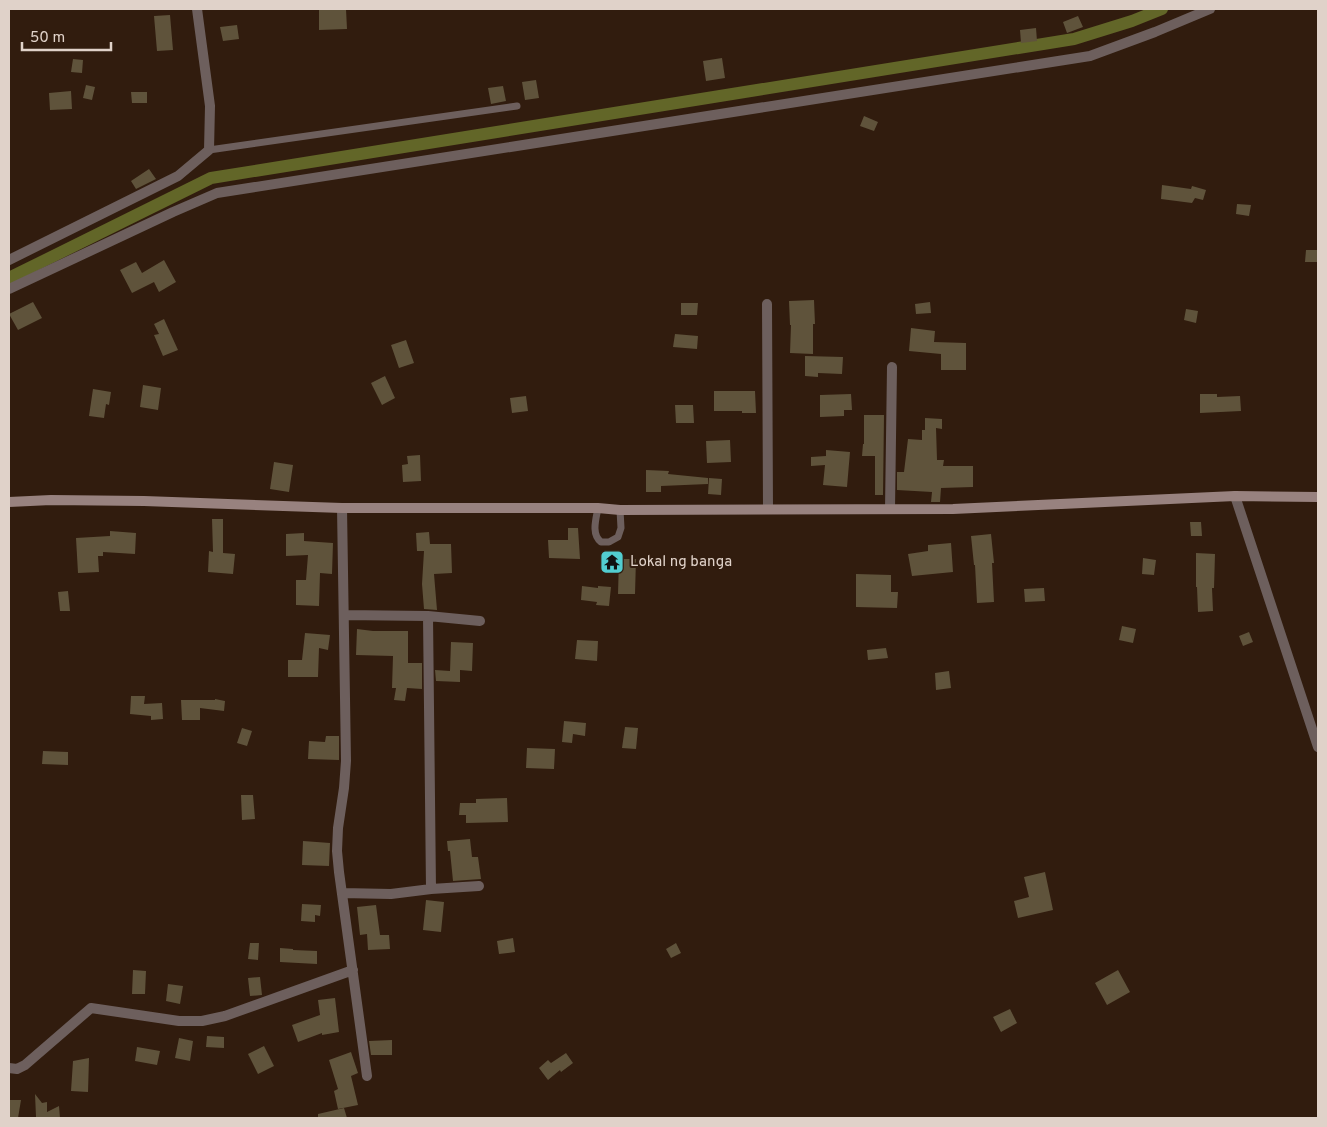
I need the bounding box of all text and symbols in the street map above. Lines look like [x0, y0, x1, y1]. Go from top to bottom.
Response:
scale bar [22, 20, 111, 52]
text: 50 m [30, 29, 65, 48]
temple icon: Lokal ng banga [599, 549, 625, 575]
place label: Lokal ng banga [630, 553, 732, 572]

